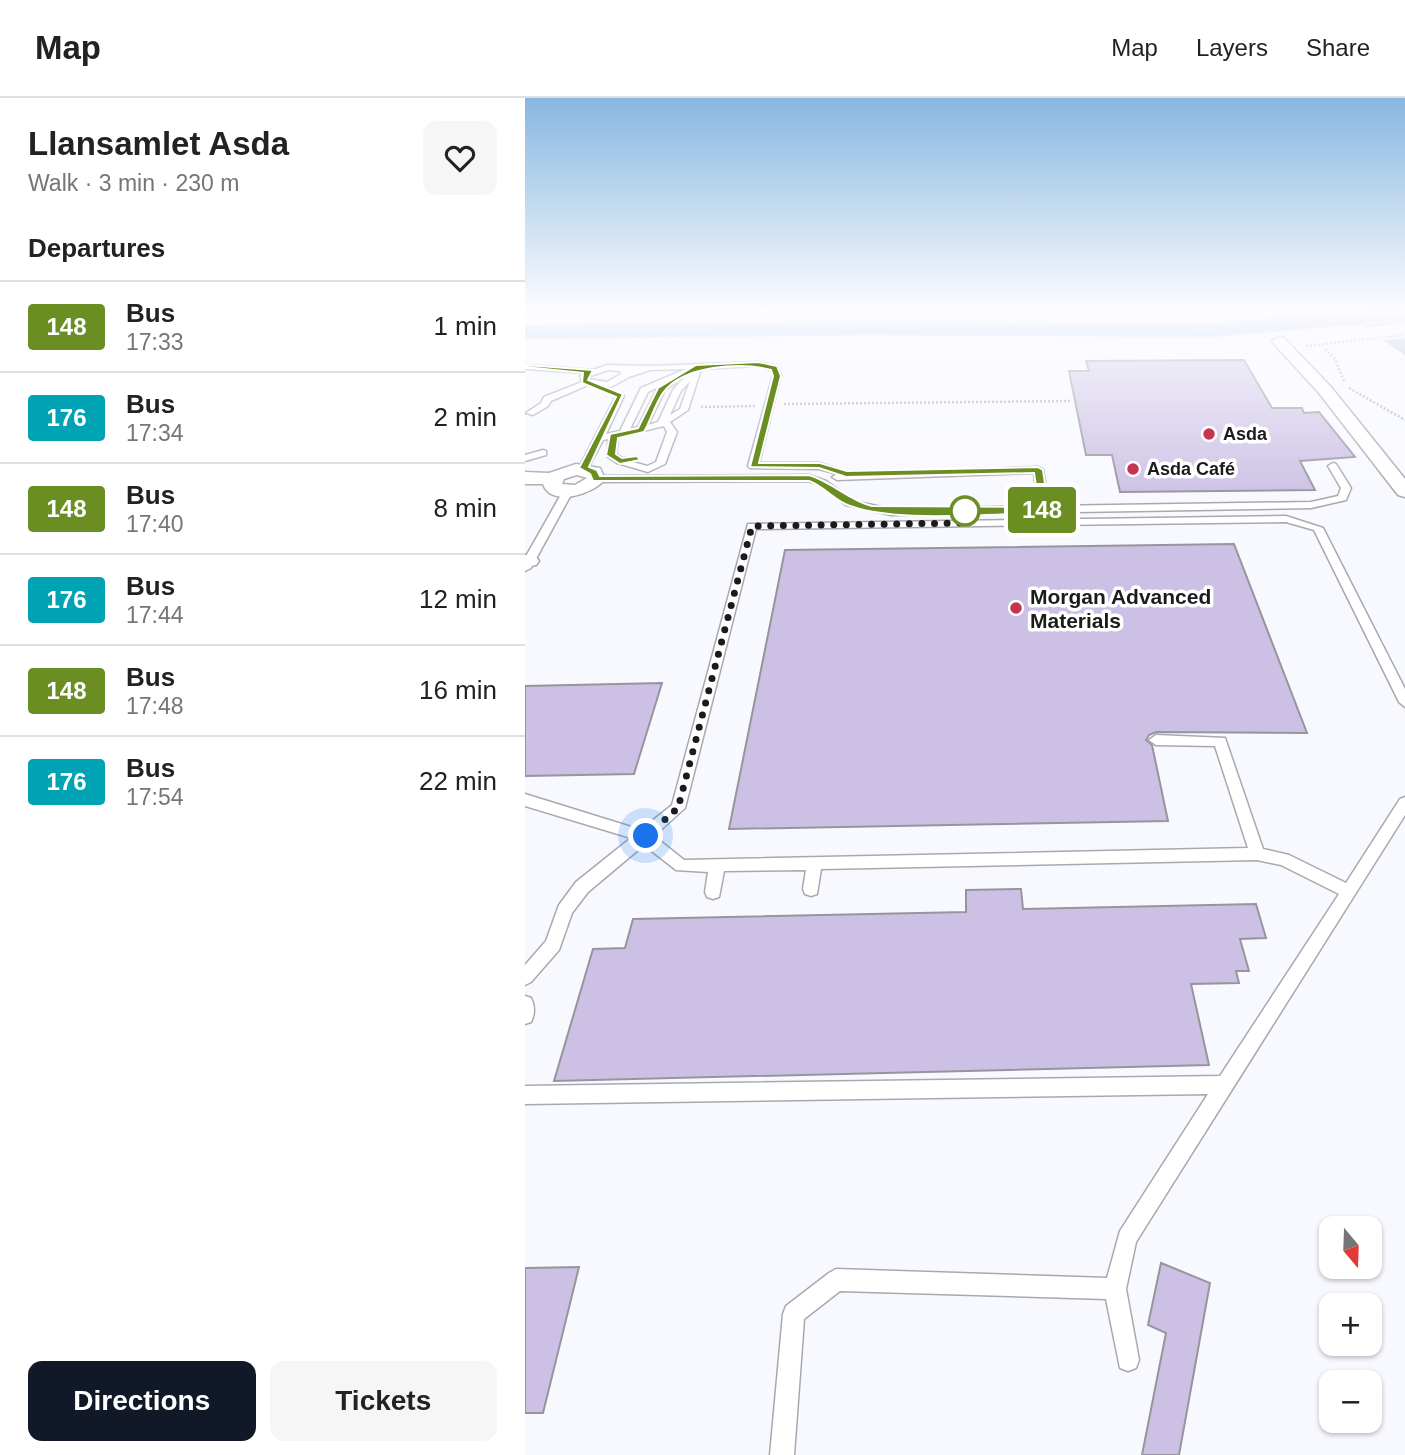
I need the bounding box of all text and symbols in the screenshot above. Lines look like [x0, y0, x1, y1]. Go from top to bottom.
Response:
text: Map [35, 29, 101, 66]
text: Map [1111, 34, 1158, 61]
text: Layers [1196, 34, 1268, 61]
text: Share [1306, 34, 1370, 61]
button: heart [423, 121, 497, 195]
text: Llansamlet Asda [28, 125, 289, 162]
text: Walk · 3 min · 230 m [28, 170, 239, 196]
text: Departures [28, 233, 165, 263]
text: Bus [126, 298, 175, 328]
text: 1 min [433, 311, 497, 341]
text: 148 [46, 313, 87, 340]
text: 17:33 [126, 329, 184, 355]
text: Bus [126, 389, 175, 419]
text: 2 min [433, 402, 497, 432]
text: 176 [46, 404, 87, 431]
text: 17:34 [126, 420, 184, 446]
place label: Asda [1223, 424, 1268, 444]
marker: Asda [1201, 426, 1217, 442]
place label: Asda Café [1147, 459, 1235, 479]
marker: Asda Café [1125, 461, 1141, 477]
text: Bus [126, 480, 175, 510]
line badge: 148 [1002, 487, 1082, 533]
text: 8 min [433, 493, 497, 523]
text: 148 [46, 495, 87, 522]
unlabelled marker [950, 496, 980, 526]
text: 148 [1022, 496, 1062, 523]
text: 17:40 [126, 511, 184, 537]
text: Bus [126, 571, 175, 601]
text: 12 min [419, 584, 497, 614]
place label: Morgan Advanced Materials [1030, 585, 1211, 632]
text: 176 [46, 586, 87, 613]
marker: Morgan Advanced Materials [1008, 600, 1024, 616]
text: 17:44 [126, 602, 184, 628]
text: Bus [126, 662, 175, 692]
text: 16 min [419, 675, 497, 705]
text: 148 [46, 677, 87, 704]
text: 17:48 [126, 693, 184, 719]
text: Bus [126, 753, 175, 783]
text: 22 min [419, 766, 497, 796]
text: 176 [46, 768, 87, 795]
text: 17:54 [126, 784, 184, 810]
your location [628, 818, 663, 853]
north arrow [1319, 1216, 1383, 1279]
map controls [1319, 1216, 1382, 1433]
button: + [1319, 1293, 1382, 1356]
button: Directions [28, 1361, 256, 1441]
button: Tickets [270, 1361, 497, 1441]
button: − [1319, 1370, 1382, 1433]

